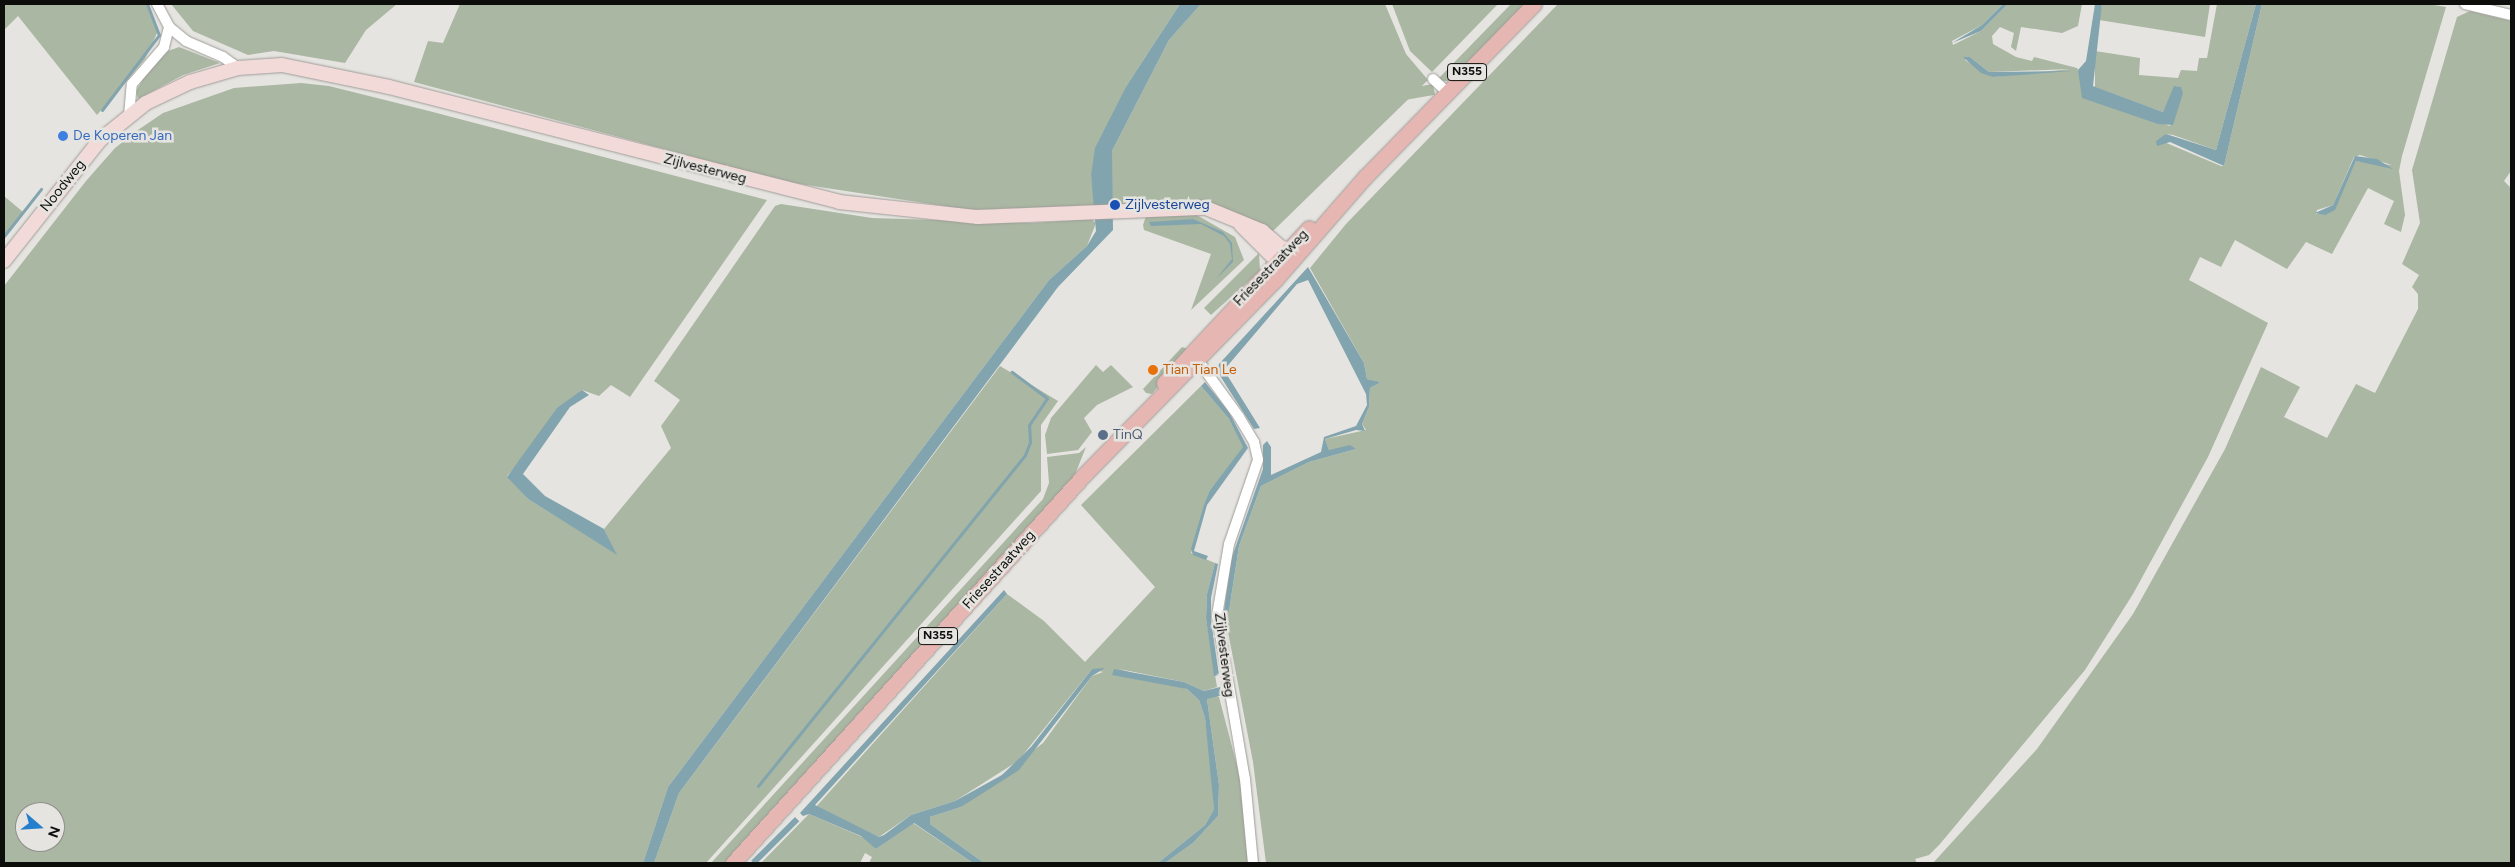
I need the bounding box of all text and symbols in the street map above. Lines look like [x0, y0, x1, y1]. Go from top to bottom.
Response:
road number: N355 [1447, 62, 1487, 82]
place label: De Koperen Jan [73, 128, 172, 144]
marker: De Koperen Jan [57, 130, 69, 142]
street label: Zijlvesterweg [662, 151, 748, 187]
street label: Noodweg [37, 157, 89, 215]
place label: Zijlvesterweg [1125, 197, 1210, 213]
marker: Zijlvesterweg [1109, 199, 1121, 211]
street label: Friesestraatweg [1230, 226, 1312, 310]
place label: Tian Tian Le [1163, 362, 1237, 378]
marker: Tian Tian Le [1147, 364, 1159, 376]
place label: TinQ [1113, 427, 1143, 443]
marker: TinQ [1097, 429, 1109, 441]
street label: Friesestraatweg [959, 527, 1039, 613]
street label: Zijlvesterweg [1211, 612, 1237, 698]
road number: N355 [918, 626, 958, 646]
north arrow [15, 802, 65, 852]
text: N [44, 824, 64, 840]

